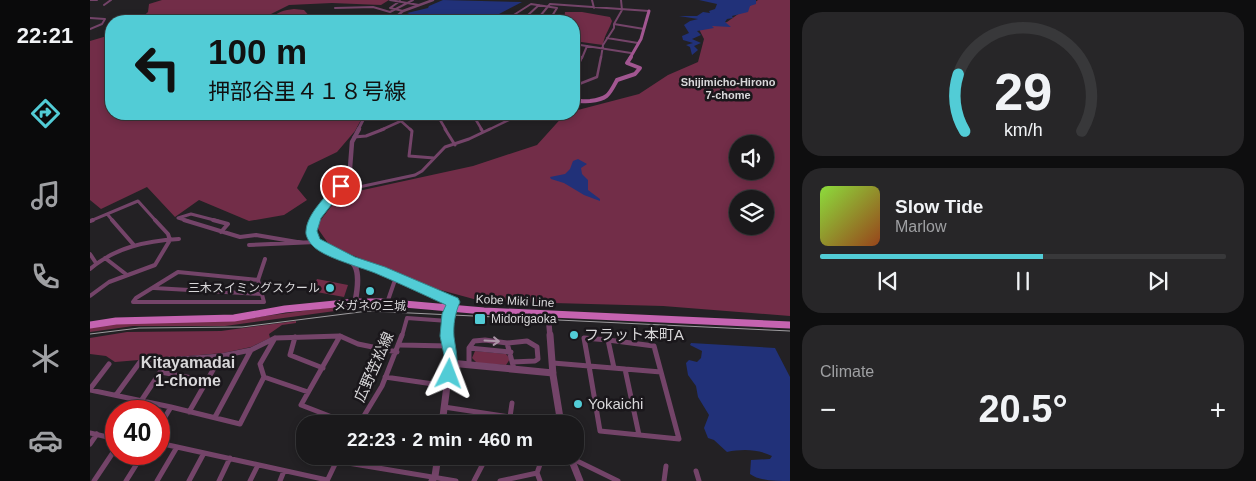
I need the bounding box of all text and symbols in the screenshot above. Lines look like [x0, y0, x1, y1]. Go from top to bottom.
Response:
text: 22:21 [17, 23, 73, 48]
text: 100 m [208, 32, 307, 71]
icon: left [125, 35, 190, 100]
text: 29 [994, 63, 1052, 121]
district label: Shijimicho-Hirono 7-chome [681, 76, 776, 101]
text: 押部谷里４１８号線 [208, 79, 406, 104]
icon: directions [28, 96, 63, 131]
text: km/h [1004, 120, 1042, 140]
map controls [729, 135, 774, 235]
button: sound [729, 135, 774, 180]
pin [320, 165, 362, 207]
icon: arrive [327, 172, 355, 200]
icon: music [28, 178, 63, 213]
button: layers [729, 190, 774, 235]
text: Slow Tide [895, 196, 983, 217]
text: Marlow [895, 218, 947, 235]
icon: phone [28, 259, 63, 294]
icon: previous [874, 267, 902, 295]
icon: pause [1009, 267, 1037, 295]
icon: next [1144, 267, 1172, 295]
place label: 三木スイミングスクール [188, 281, 320, 295]
marker: 三木スイミングスクール [324, 282, 336, 294]
marker: メガネの三城 [364, 285, 376, 297]
street label: Kobe Miki Line [475, 292, 555, 310]
place label: メガネの三城 [334, 299, 406, 313]
marker: Midorigaoka [473, 312, 487, 326]
place label: Midorigaoka [491, 312, 557, 326]
place label: フラット本町A [584, 326, 684, 343]
street label: 広野笠松線 [351, 329, 397, 405]
marker: フラット本町A [568, 329, 580, 341]
one-way arrow [483, 336, 499, 345]
icon: climate [28, 341, 63, 376]
position arrow [422, 347, 474, 399]
district label: Kitayamadai 1-chome [141, 354, 235, 389]
text: Climate [820, 363, 874, 380]
text: 20.5° [978, 388, 1068, 430]
text: − [820, 394, 836, 425]
text: + [1210, 394, 1226, 425]
place label: Yokaichi [588, 395, 643, 412]
marker: Yokaichi [572, 398, 584, 410]
speed limit sign: 40 [105, 400, 170, 465]
icon: car [28, 423, 63, 458]
text: 22:23 · 2 min · 460 m [347, 429, 533, 450]

